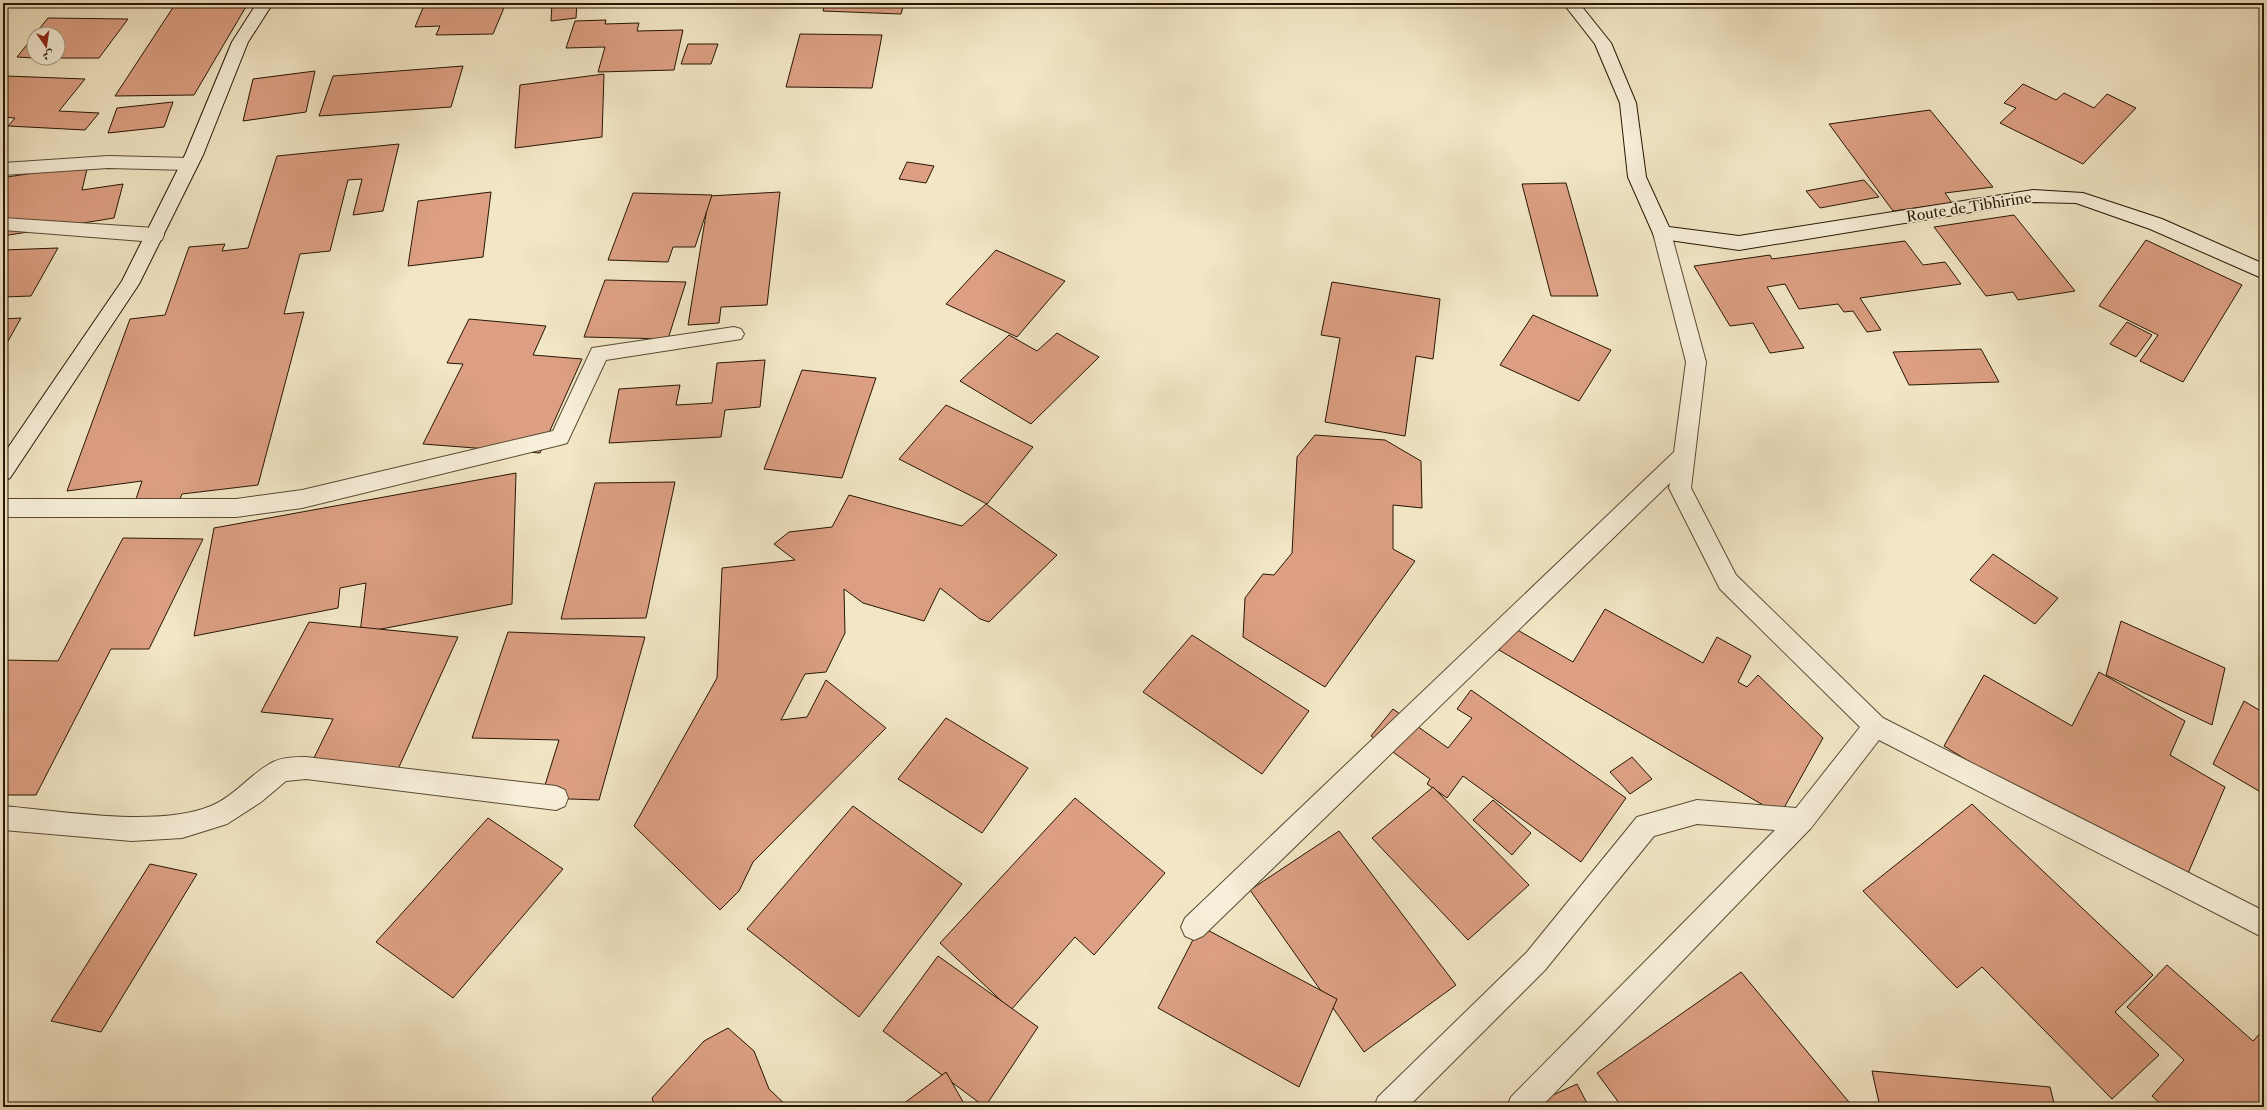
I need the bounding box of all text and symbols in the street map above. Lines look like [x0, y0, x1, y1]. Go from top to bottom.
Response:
north arrow [26, 26, 66, 66]
text: ش [41, 48, 55, 64]
street label: Route de Tibhirine [1905, 188, 2033, 226]

